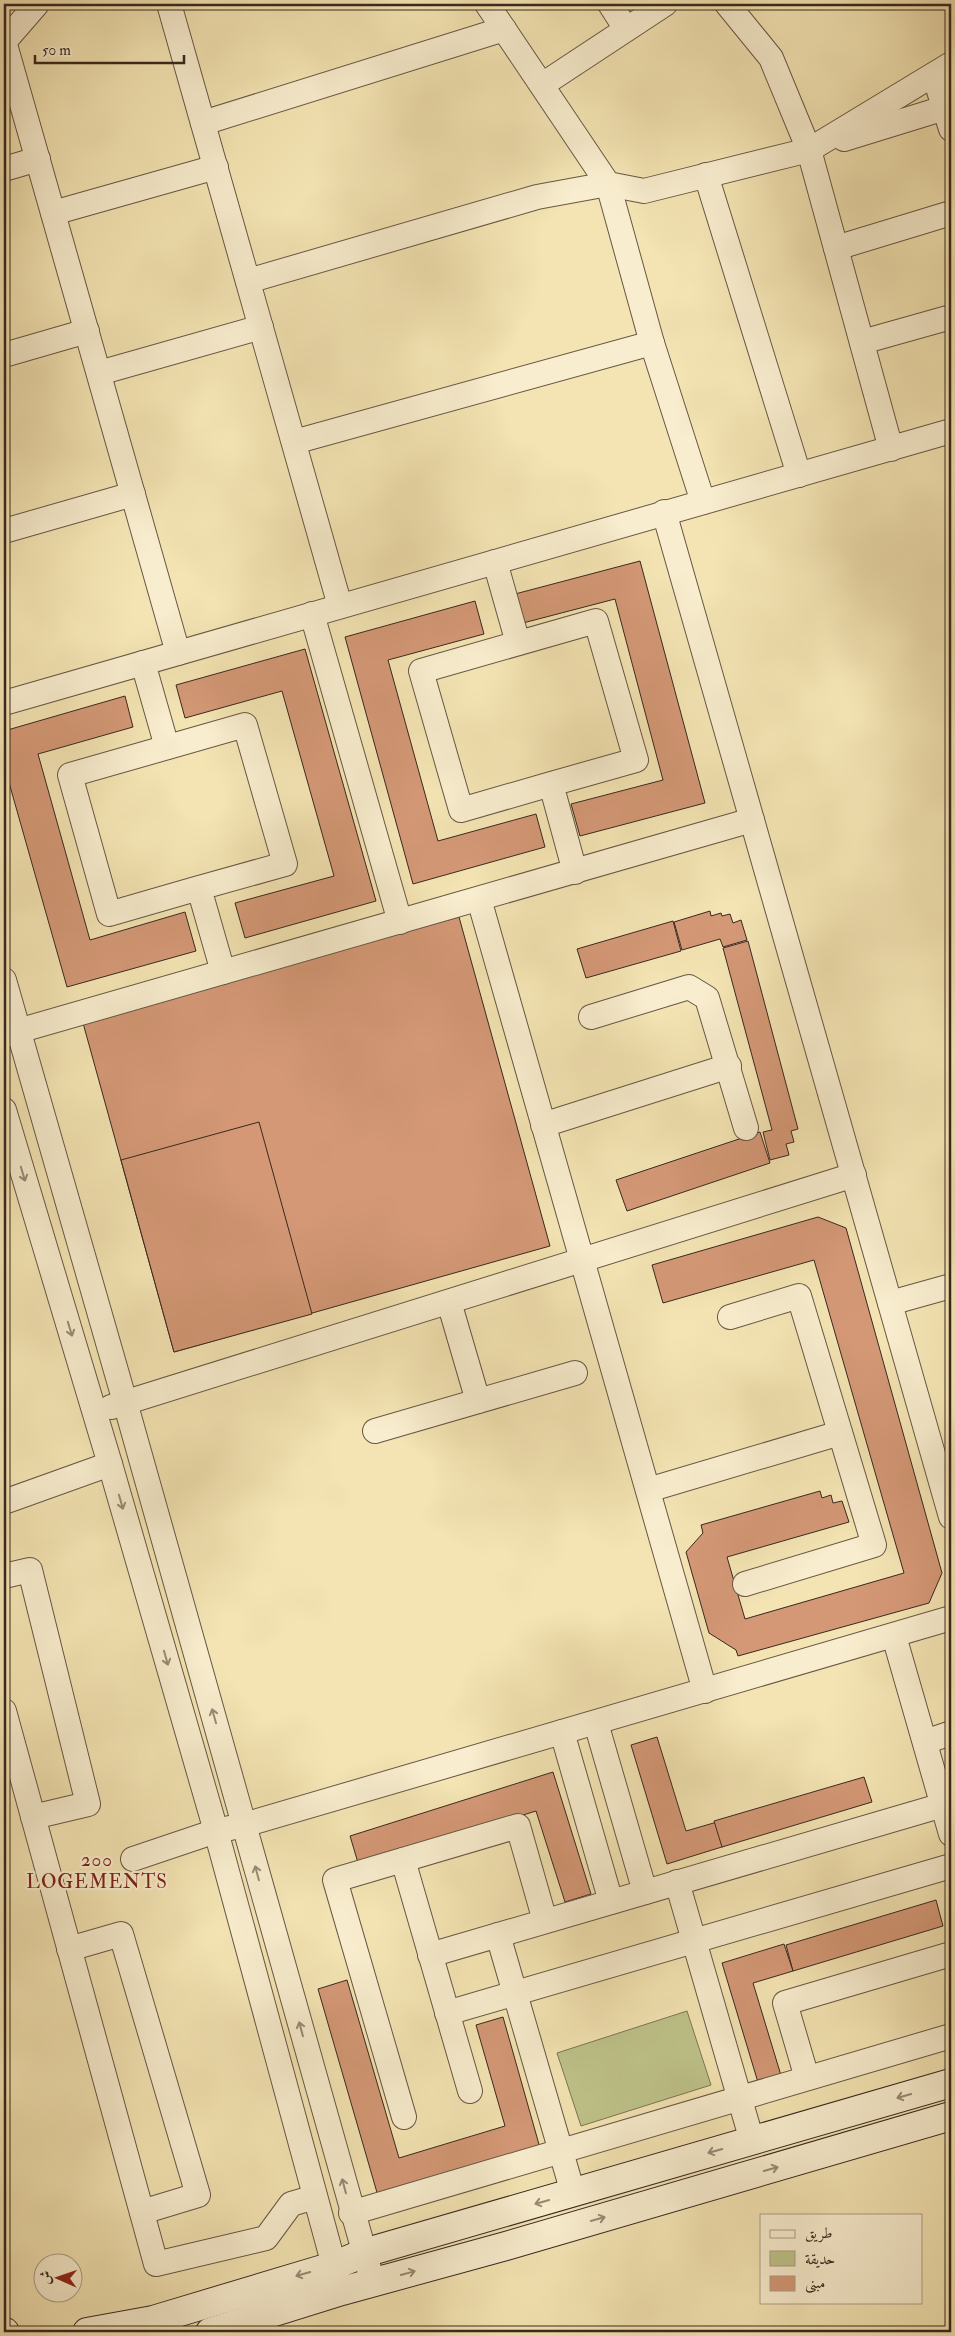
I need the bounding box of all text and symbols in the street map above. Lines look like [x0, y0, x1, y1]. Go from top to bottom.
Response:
scale bar [35, 32, 184, 64]
text: 50 m [42, 41, 71, 60]
one-way arrow [18, 1165, 28, 1181]
one-way arrow [65, 1321, 75, 1337]
one-way arrow [117, 1493, 126, 1509]
one-way arrow [162, 1649, 171, 1665]
one-way arrow [208, 1709, 218, 1725]
district label: 200 LOGEMENTS [26, 1848, 168, 1894]
one-way arrow [252, 1865, 262, 1881]
one-way arrow [295, 2022, 305, 2038]
one-way arrow [897, 2092, 913, 2102]
one-way arrow [707, 2147, 723, 2157]
one-way arrow [762, 2163, 778, 2173]
one-way arrow [339, 2178, 348, 2194]
one-way arrow [534, 2197, 550, 2207]
one-way arrow [589, 2214, 605, 2224]
legend [760, 2214, 922, 2304]
text: طريق [805, 2224, 832, 2243]
text: حديقة [805, 2250, 835, 2269]
north arrow [32, 2254, 82, 2304]
one-way arrow [399, 2268, 415, 2278]
text: ش [37, 2270, 54, 2285]
one-way arrow [295, 2270, 311, 2280]
text: مبنى [805, 2274, 825, 2294]

